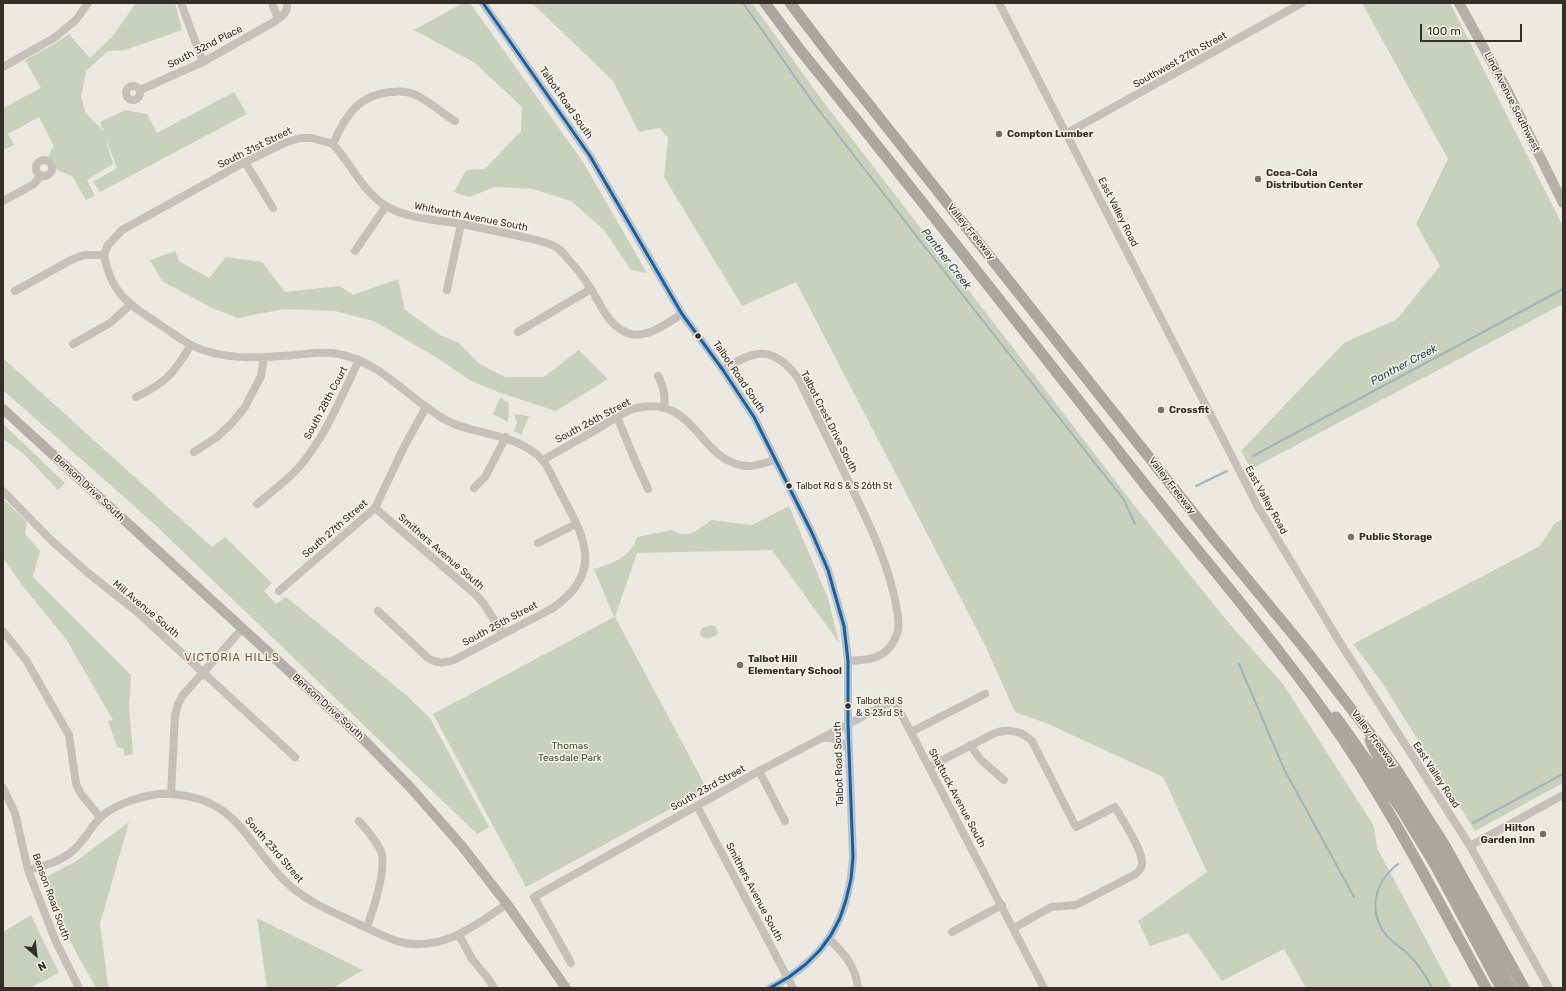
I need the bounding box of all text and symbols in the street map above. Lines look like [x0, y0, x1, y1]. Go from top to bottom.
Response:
scale bar [1422, 16, 1524, 42]
street label: South 32nd Place [166, 23, 244, 71]
text: 100 m [1427, 24, 1461, 38]
street label: Southwest 27th Street [1131, 29, 1229, 91]
street label: Lind Avenue Southwest [1482, 50, 1542, 154]
street label: Talbot Road South [537, 65, 595, 141]
street label: South 31st Street [216, 125, 294, 171]
place label: Compton Lumber [1007, 128, 1093, 140]
marker: Compton Lumber [994, 129, 1004, 139]
place label: Coca-Cola Distribution Center [1266, 167, 1363, 190]
marker: Coca-Cola Distribution Center [1253, 174, 1263, 184]
street label: East Valley Road [1095, 175, 1141, 249]
street label: Whitworth Avenue South [413, 200, 529, 234]
street label: Valley Freeway [945, 201, 997, 263]
water label: Panther Creek [918, 226, 974, 292]
unlabelled marker [693, 331, 703, 341]
street label: Talbot Road South [710, 338, 768, 416]
water label: Panther Creek [1368, 342, 1440, 388]
street label: South 28th Court [302, 364, 350, 442]
street label: Talbot Crest Drive South [798, 369, 860, 475]
street label: South 26th Street [553, 396, 633, 446]
place label: Crossfit [1169, 404, 1209, 416]
marker: Crossfit [1156, 405, 1166, 415]
street label: Benson Drive South [51, 452, 127, 524]
street label: Valley Freeway [1146, 455, 1198, 517]
street label: East Valley Road [1242, 464, 1290, 536]
marker: Talbot Rd S & S 26th St [784, 481, 794, 491]
place label: Talbot Rd S & S 26th St [796, 481, 892, 491]
street label: South 27th Street [300, 497, 370, 561]
street label: Smithers Avenue South [396, 511, 486, 593]
place label: Public Storage [1359, 531, 1432, 543]
marker: Public Storage [1346, 532, 1356, 542]
street label: Mill Avenue South [110, 578, 182, 640]
street label: South 25th Street [460, 599, 540, 649]
district label: VICTORIA HILLS [184, 651, 280, 665]
place label: Talbot Hill Elementary School [748, 653, 842, 676]
marker: Talbot Hill Elementary School [735, 660, 745, 670]
street label: Benson Drive South [290, 672, 366, 742]
place label: Talbot Rd S & S 23rd St [856, 696, 903, 717]
marker: Talbot Rd S & S 23rd St [843, 701, 853, 711]
street label: Valley Freeway [1348, 708, 1400, 770]
street label: Talbot Road South [832, 721, 846, 807]
park label: Thomas Teasdale Park [538, 740, 602, 764]
street label: East Valley Road [1410, 740, 1462, 810]
street label: Shattuck Avenue South [926, 747, 988, 849]
street label: South 23rd Street [669, 763, 747, 813]
street label: South 23rd Street [242, 815, 306, 885]
place label: Hilton Garden Inn [1480, 822, 1535, 846]
marker: Hilton Garden Inn [1538, 829, 1548, 839]
street label: Smithers Avenue South [723, 841, 785, 943]
street label: Benson Road South [30, 852, 72, 942]
north arrow [16, 935, 56, 975]
text: N [35, 958, 48, 974]

